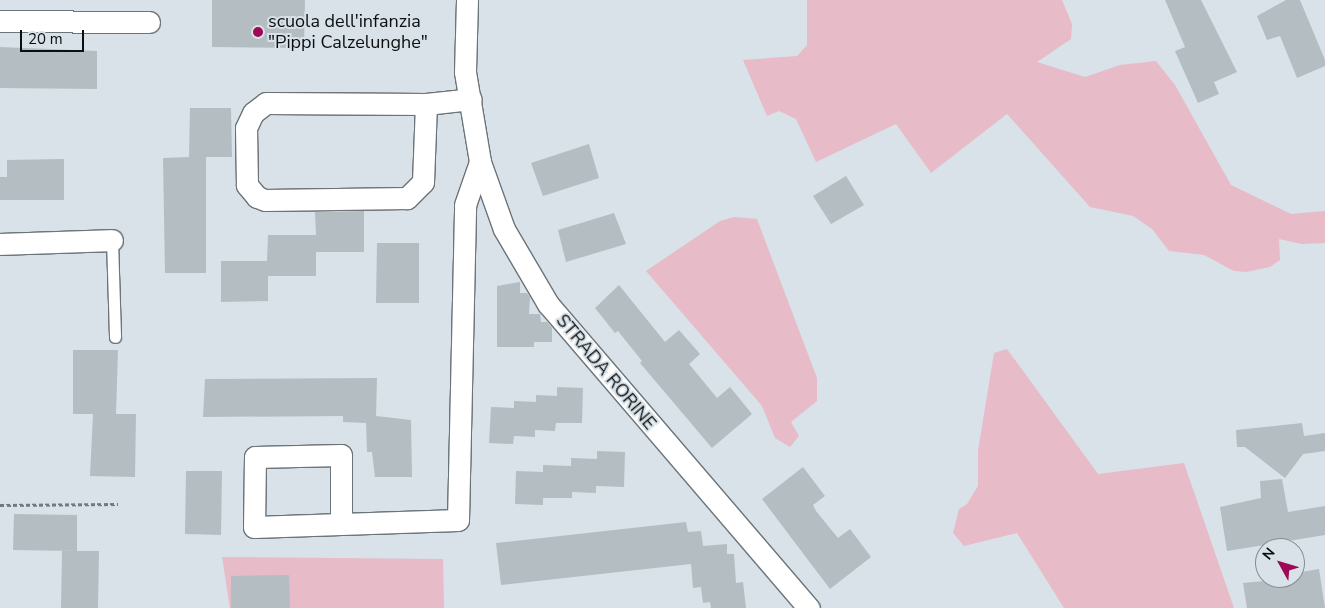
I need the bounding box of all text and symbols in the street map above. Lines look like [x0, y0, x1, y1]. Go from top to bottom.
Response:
place label: scuola dell'infanzia "Pippi Calzelunghe" [268, 11, 428, 54]
scale bar [22, 20, 86, 52]
marker: scuola dell'infanzia "Pippi Calzelunghe" [252, 26, 264, 38]
text: 20 m [28, 29, 63, 49]
street label: STRADA RORINE [552, 310, 660, 434]
north arrow [1255, 538, 1305, 588]
text: N [1258, 544, 1279, 564]

